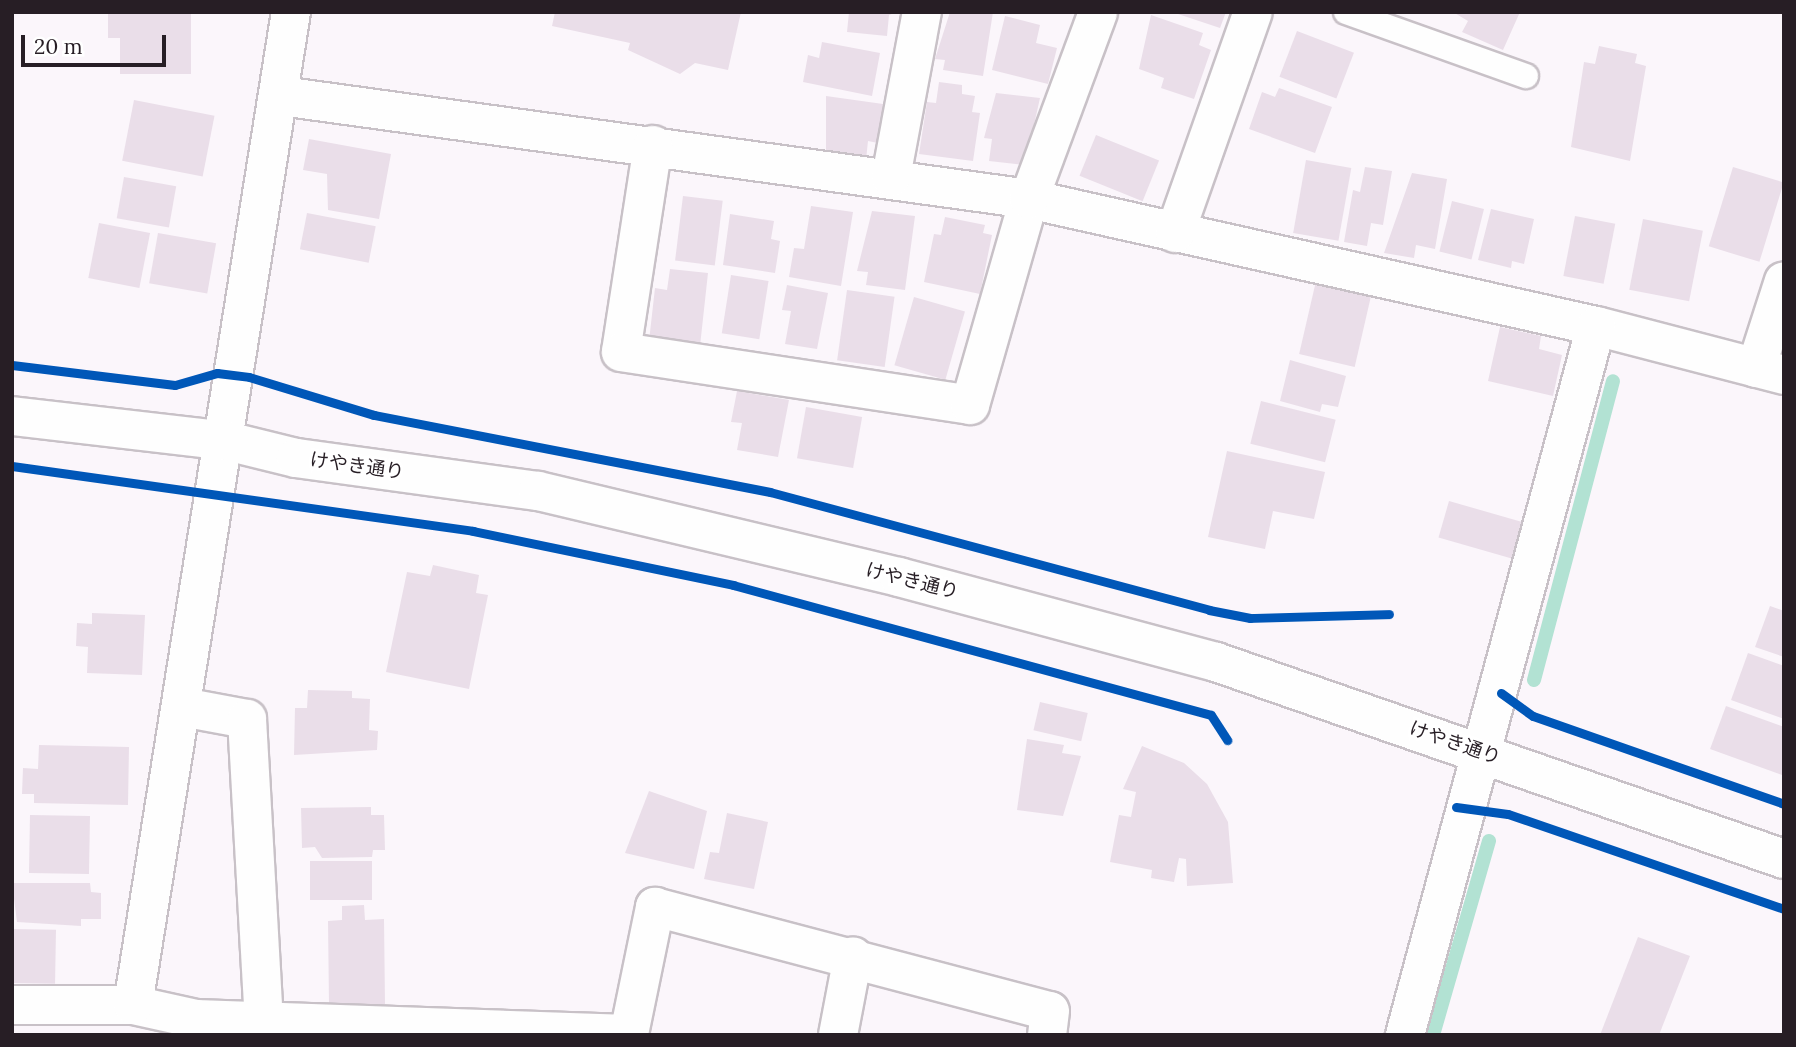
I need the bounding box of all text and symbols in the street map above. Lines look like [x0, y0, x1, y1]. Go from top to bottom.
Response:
scale bar [24, 21, 170, 65]
text: 20 m [34, 33, 83, 60]
street label: けやき通り [308, 448, 406, 484]
street label: けやき通り [863, 558, 961, 604]
street label: けやき通り [1406, 717, 1504, 769]

